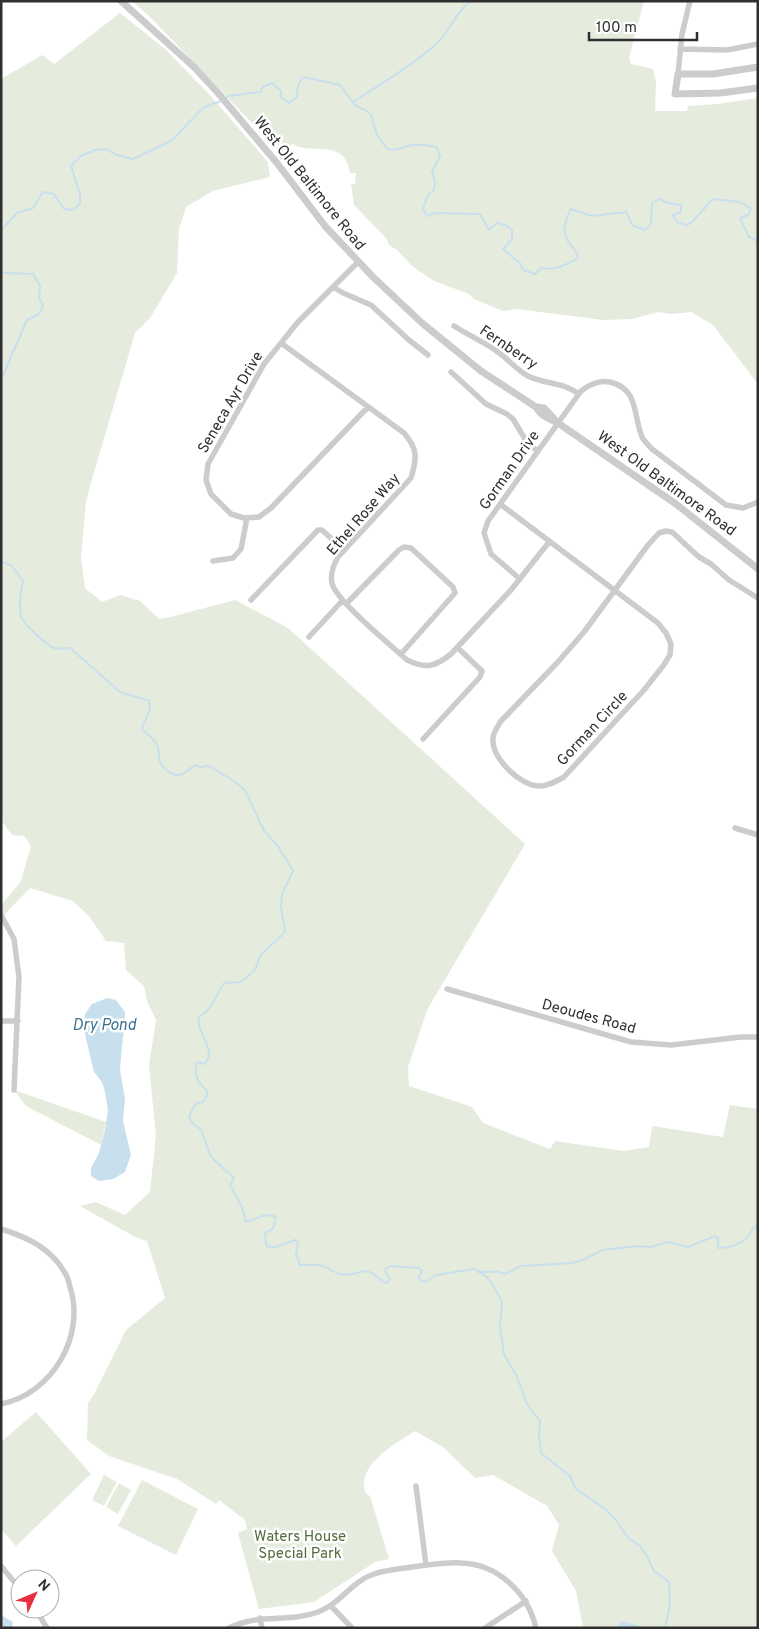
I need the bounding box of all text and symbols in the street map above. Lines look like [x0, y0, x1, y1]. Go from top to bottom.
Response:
scale bar [589, 10, 696, 42]
text: 100 m [596, 19, 637, 38]
street label: West Old Baltimore Road [249, 113, 369, 255]
street label: Fernberry [475, 322, 541, 375]
street label: Seneca Ayr Drive [194, 348, 268, 457]
street label: Gorman Drive [476, 427, 545, 514]
street label: West Old Baltimore Road [593, 427, 739, 541]
street label: Ethel Rose Way [323, 470, 405, 560]
street label: Gorman Circle [554, 688, 633, 770]
street label: Deoudes Road [539, 996, 638, 1039]
water label: Dry Pond [72, 1016, 137, 1036]
park label: Waters House Special Park [254, 1528, 346, 1564]
north arrow [10, 1569, 60, 1619]
text: N [34, 1576, 53, 1596]

